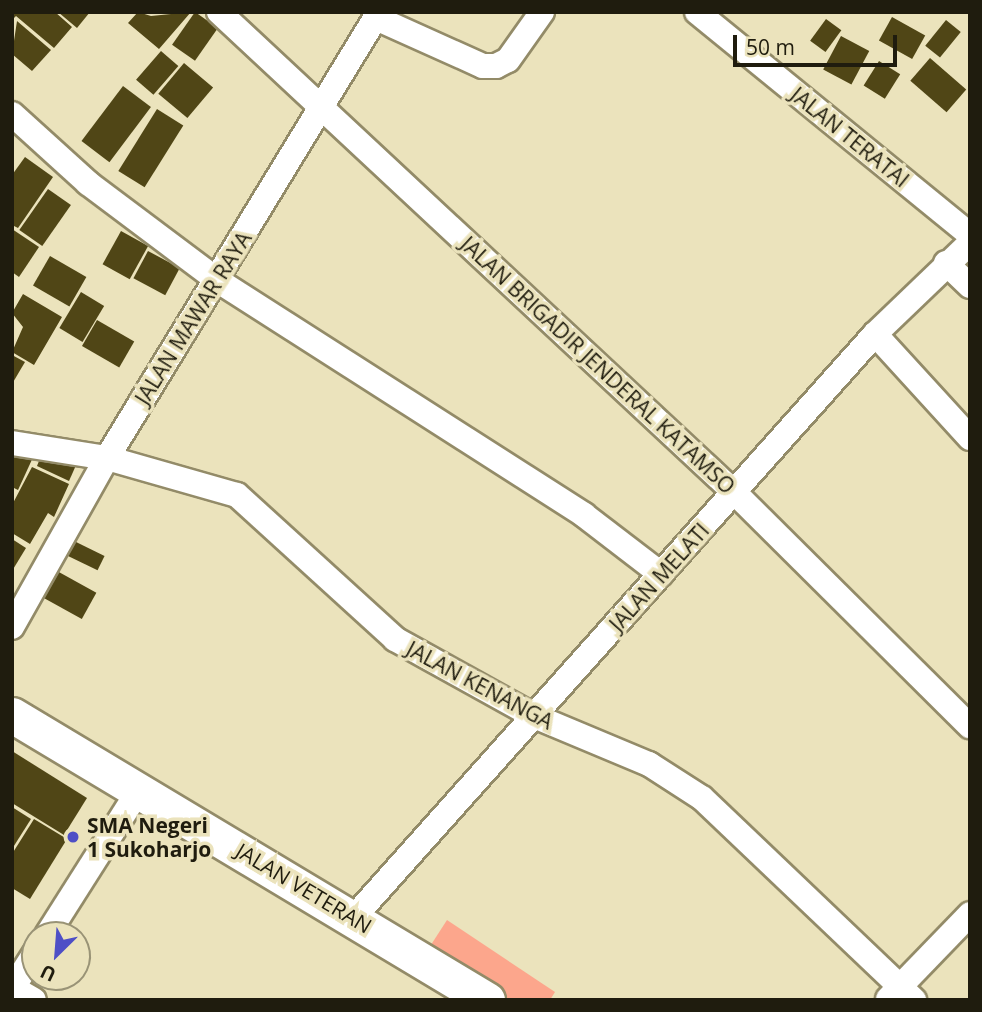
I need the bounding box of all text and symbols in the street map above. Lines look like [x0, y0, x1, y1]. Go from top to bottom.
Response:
scale bar [737, 21, 902, 65]
text: 50 m [746, 33, 795, 61]
street label: JALAN TERATAI [786, 82, 914, 192]
street label: JALAN MAWAR RAYA [130, 227, 256, 409]
street label: JALAN BRIGADIR JENDERAL KATAMSO [456, 231, 740, 499]
street label: JALAN MELATI [604, 518, 714, 636]
street label: JALAN KENANGA [402, 636, 558, 734]
place label: SMA Negeri 1 Sukoharjo [87, 812, 211, 862]
marker: SMA Negeri 1 Sukoharjo [65, 829, 81, 845]
street label: JALAN VETERAN [232, 838, 376, 938]
north arrow [21, 921, 91, 991]
text: U [36, 958, 60, 988]

